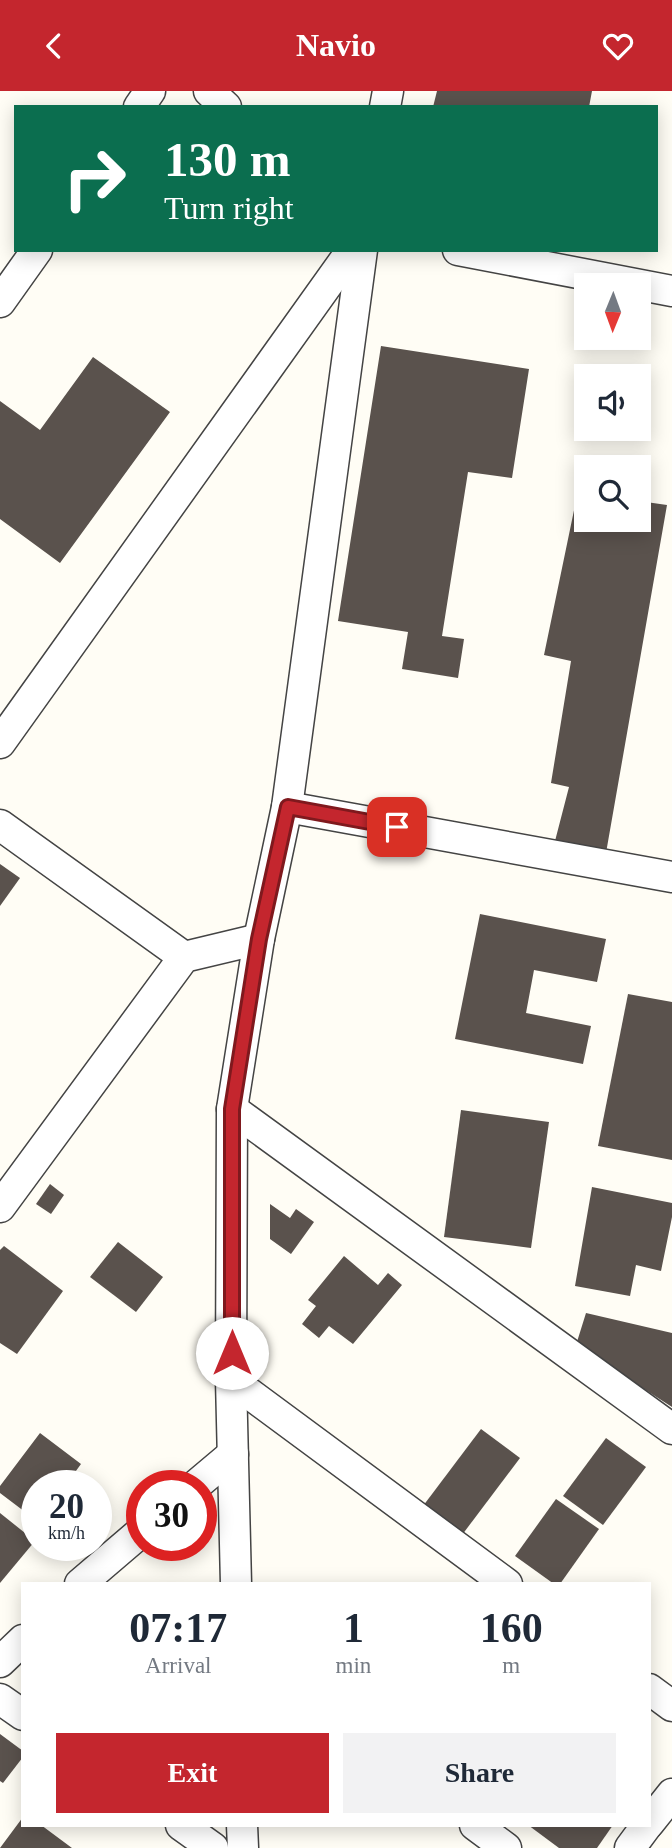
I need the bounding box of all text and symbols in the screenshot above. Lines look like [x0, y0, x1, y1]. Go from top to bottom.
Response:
icon: back [35, 27, 73, 65]
text: Navio [296, 27, 376, 63]
icon: heart [599, 27, 637, 65]
text: 130 m [164, 132, 291, 187]
icon: right [49, 133, 140, 224]
text: Turn right [164, 190, 294, 226]
north arrow [574, 273, 651, 350]
map controls [574, 273, 651, 532]
button: sound [574, 364, 651, 441]
button: search [574, 455, 651, 532]
pin [367, 797, 427, 857]
icon: arrive [378, 808, 416, 846]
position arrow [195, 1316, 269, 1390]
speed limit sign: 30 [126, 1470, 217, 1561]
text: 20 [49, 1487, 84, 1526]
text: km/h [48, 1523, 85, 1543]
text: 07:17 [129, 1605, 227, 1651]
text: 1 [343, 1605, 364, 1651]
text: 160 [480, 1605, 543, 1651]
text: Arrival [145, 1653, 212, 1678]
text: min [336, 1653, 371, 1678]
text: m [502, 1653, 520, 1678]
button: Exit [56, 1733, 329, 1813]
button: Share [343, 1733, 616, 1813]

